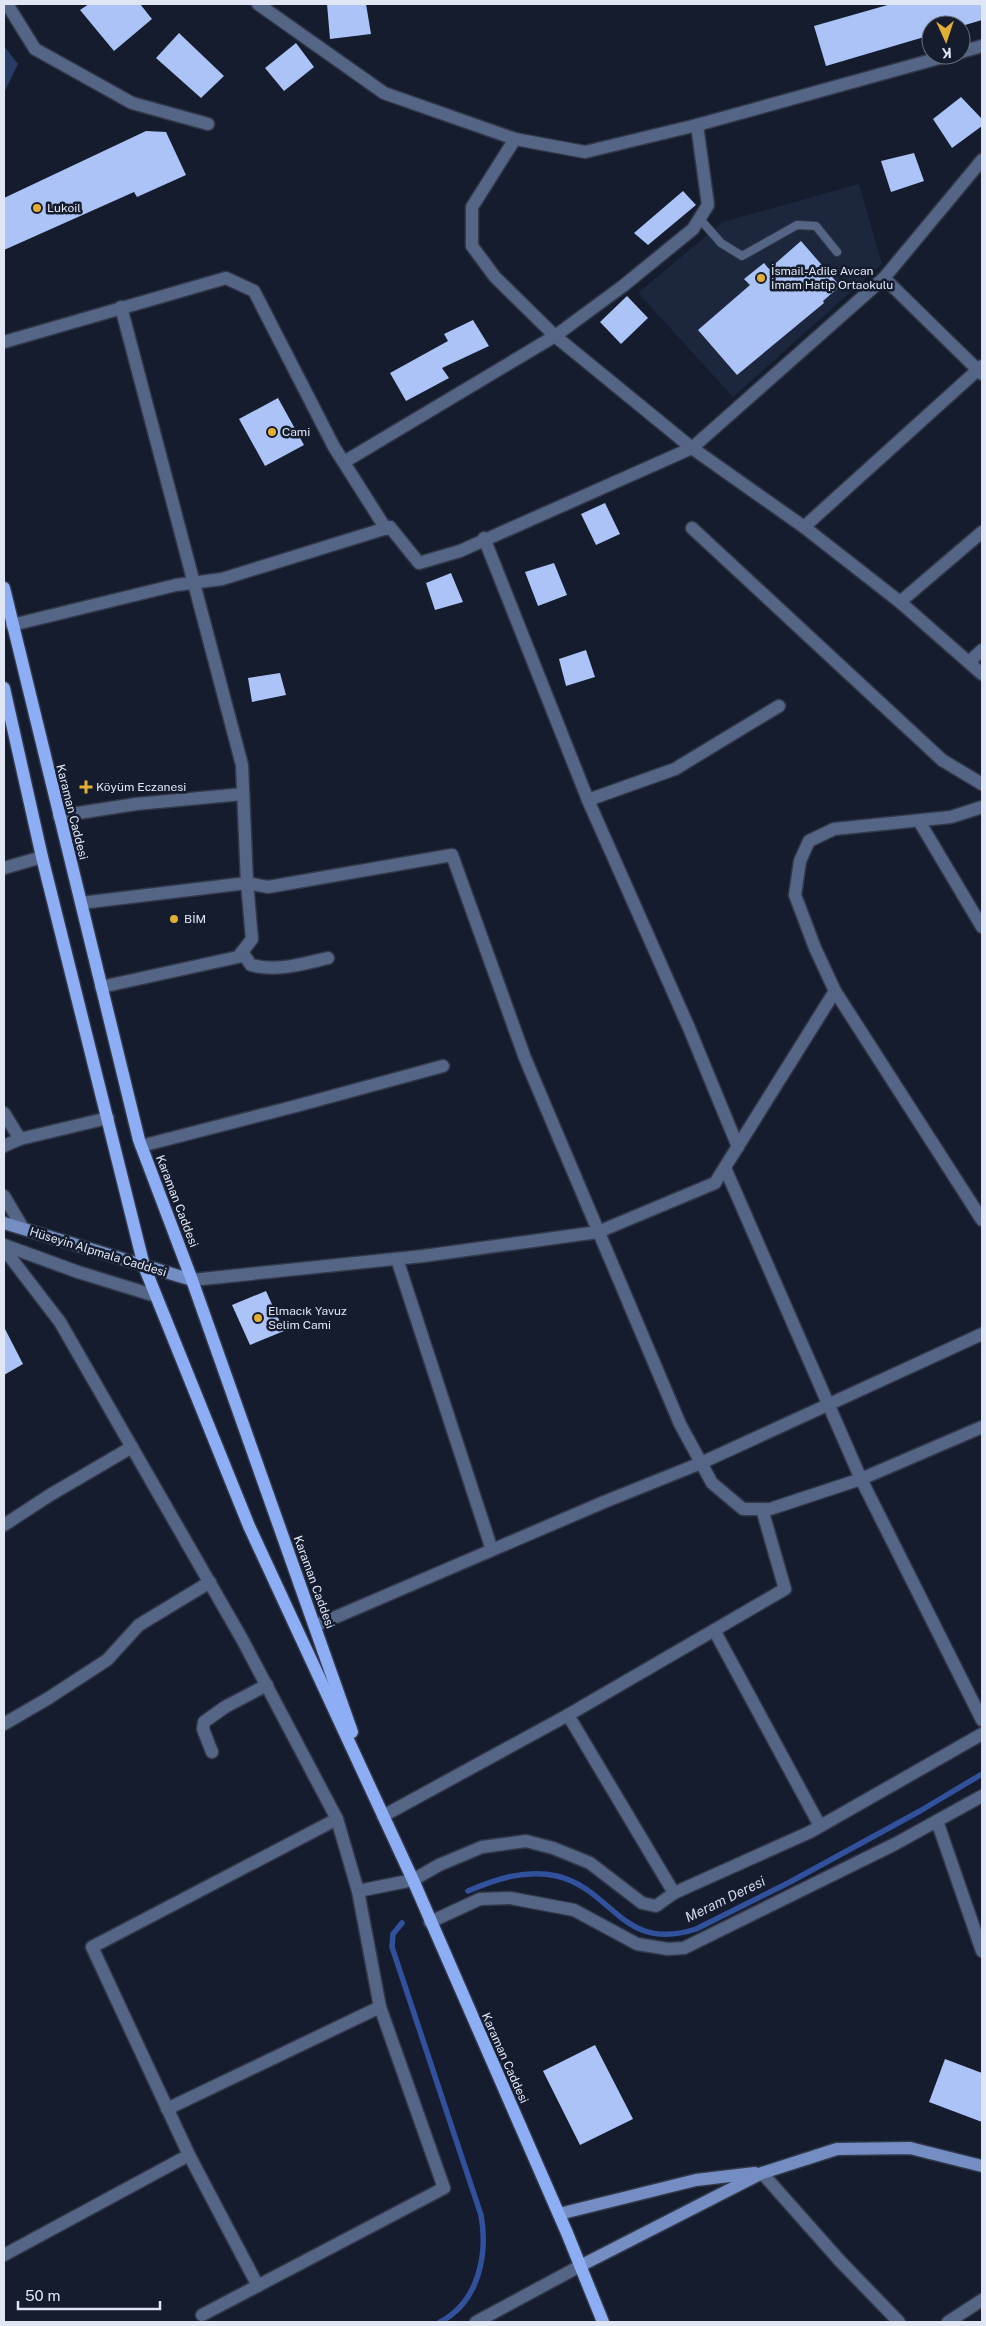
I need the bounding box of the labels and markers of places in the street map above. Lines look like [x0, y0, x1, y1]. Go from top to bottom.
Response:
place label: Lukoil [47, 201, 81, 215]
marker: Lukoil [31, 202, 43, 214]
place label: İsmail-Adile Avcan İmam Hatip Ortaokulu [771, 264, 893, 292]
marker: İsmail-Adile Avcan İmam Hatip Ortaokulu [755, 272, 767, 284]
place label: Cami [282, 425, 310, 439]
marker: Cami [266, 426, 278, 438]
place label: Köyüm Eczanesi [96, 780, 186, 794]
marker: Köyüm Eczanesi [80, 781, 92, 793]
place label: BİM [184, 912, 206, 926]
marker: BİM [168, 913, 180, 925]
place label: Elmacık Yavuz Selim Cami [268, 1304, 347, 1332]
marker: Elmacık Yavuz Selim Cami [252, 1312, 264, 1324]

